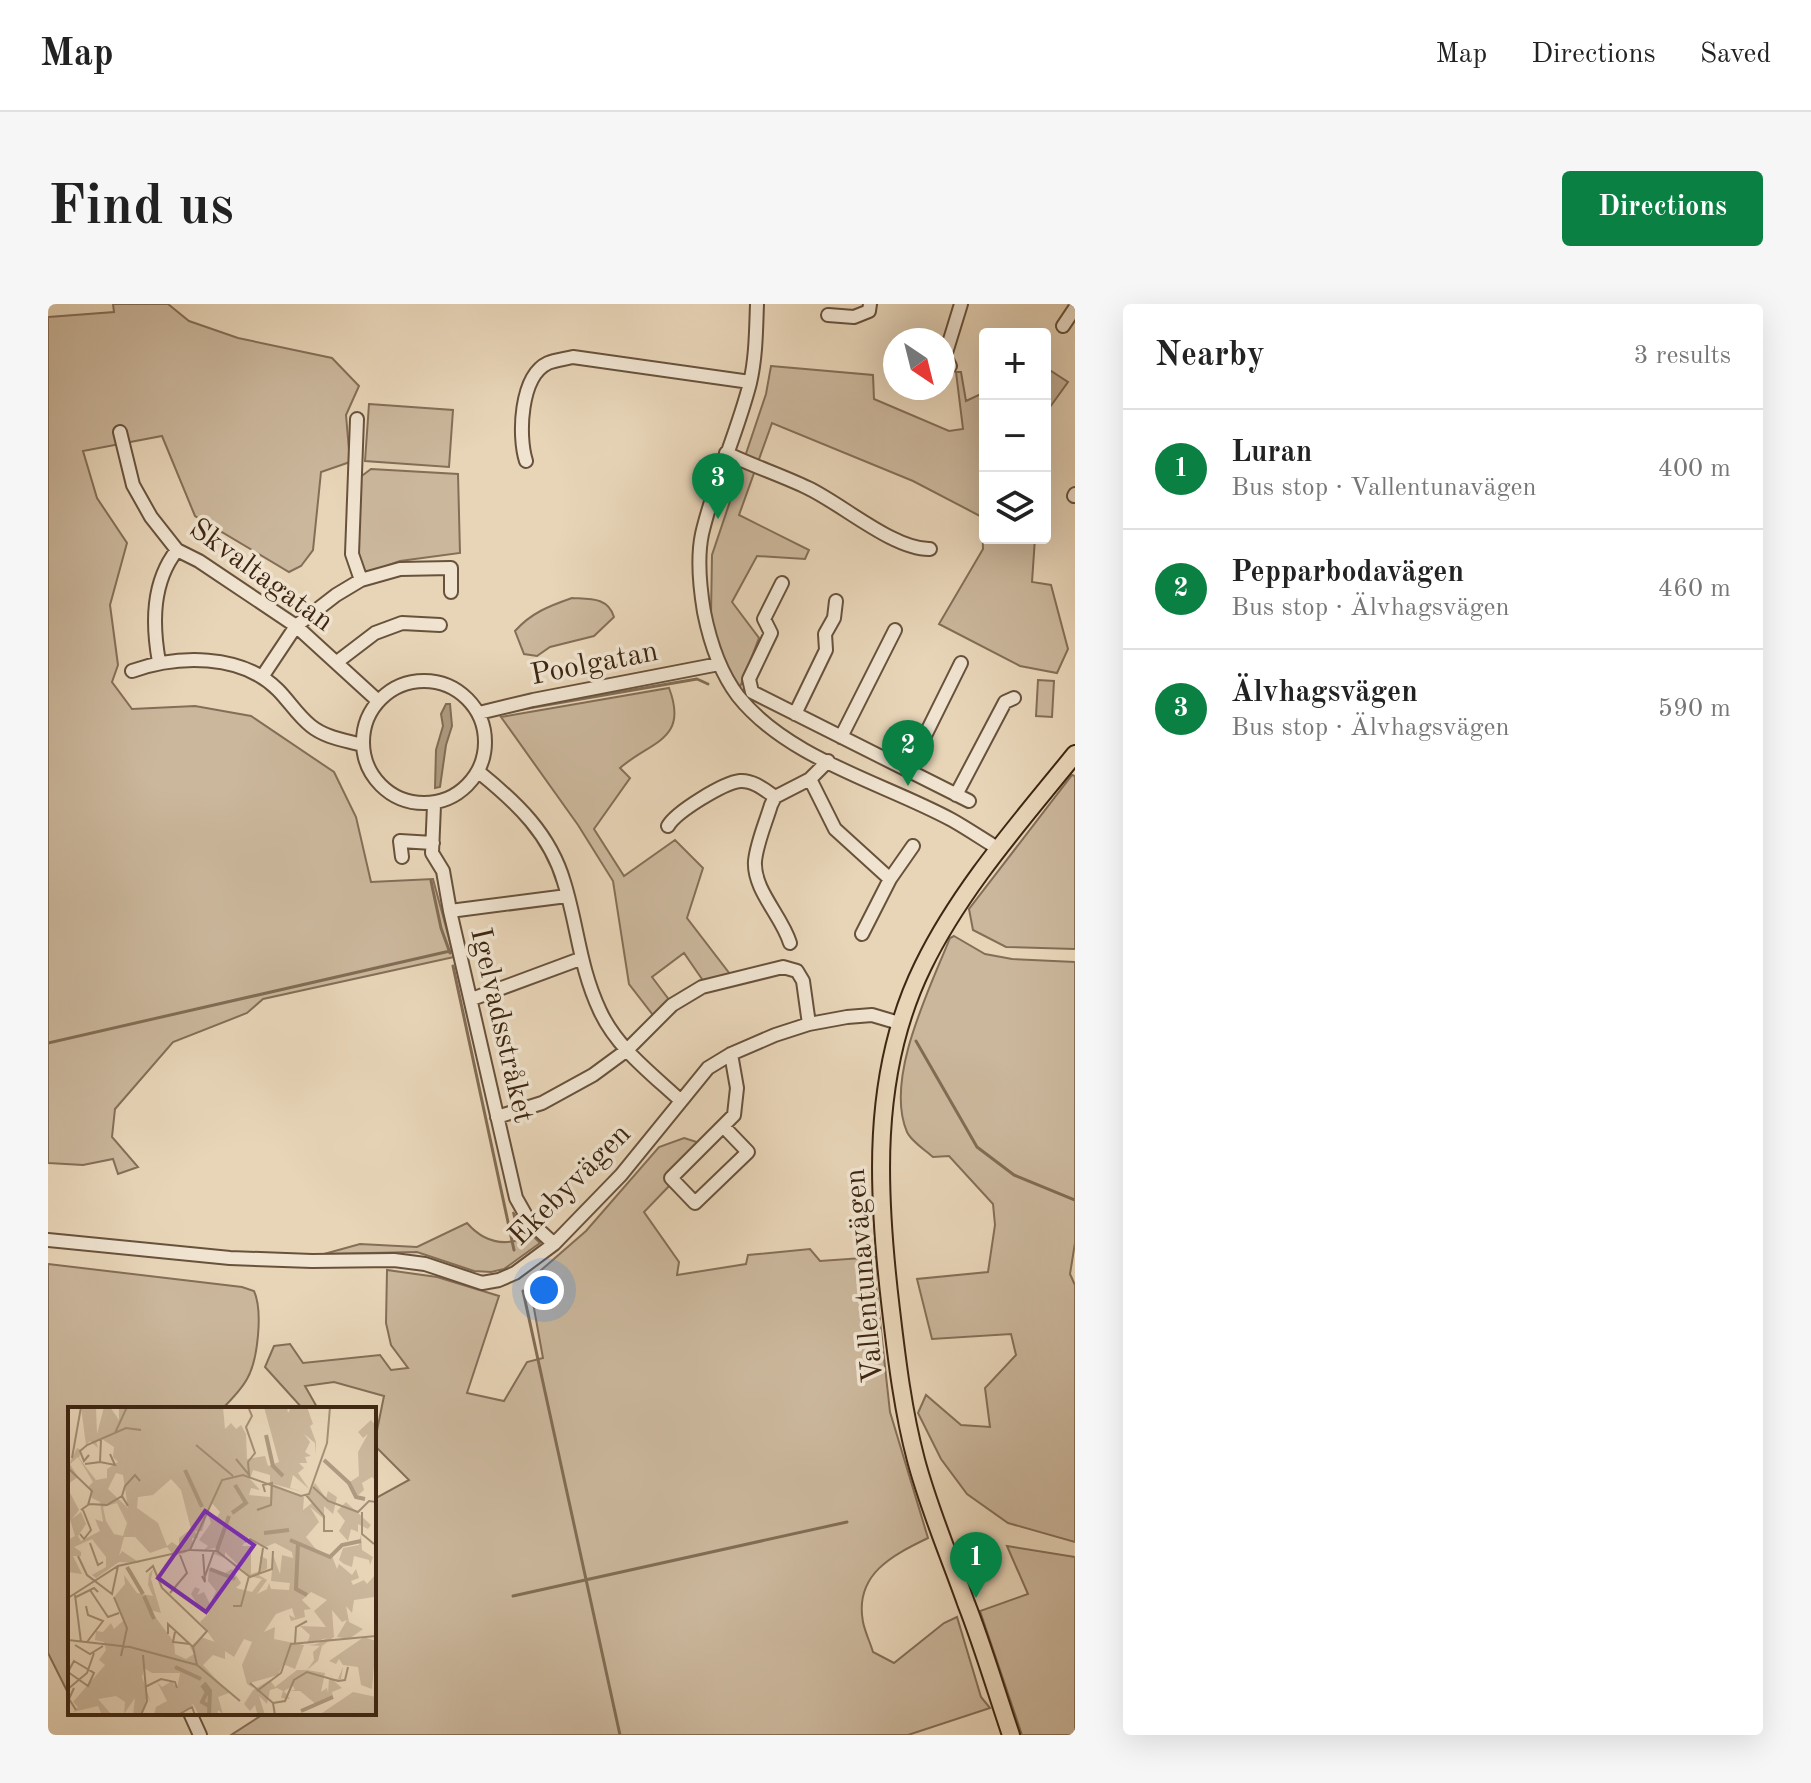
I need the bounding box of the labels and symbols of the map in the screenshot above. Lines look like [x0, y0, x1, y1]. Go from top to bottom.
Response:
north arrow [883, 328, 955, 400]
pin: 3 [692, 453, 744, 519]
street label: Skvaltagatan [183, 514, 338, 638]
street label: Poolgatan [528, 637, 661, 691]
pin: 2 [882, 720, 934, 786]
street label: Igelvadsstråket [464, 925, 538, 1126]
street label: Ekebyvägen [504, 1119, 637, 1252]
street label: Vallentunavägen [841, 1167, 889, 1384]
your location [524, 1270, 564, 1310]
inset map [68, 1407, 376, 1715]
pin: 1 [950, 1532, 1002, 1598]

